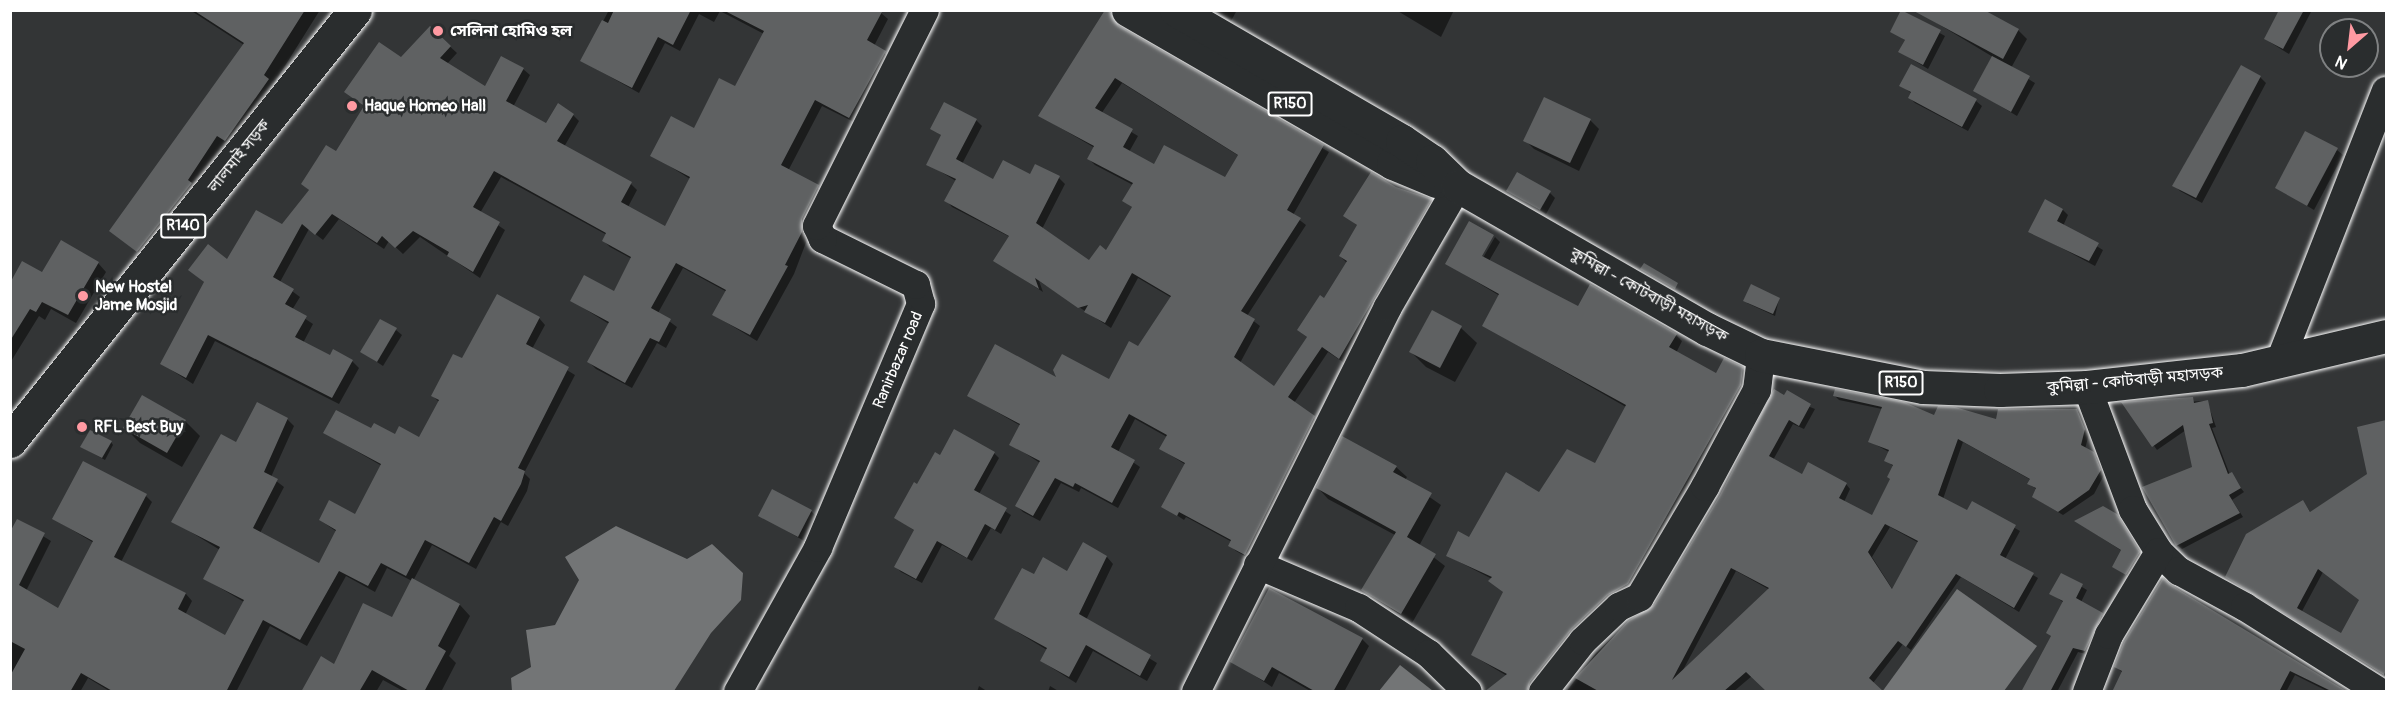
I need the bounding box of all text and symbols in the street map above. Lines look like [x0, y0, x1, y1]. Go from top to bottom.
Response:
north arrow [2319, 18, 2379, 78]
place label: সেলিনা হোমিও হল [450, 21, 572, 41]
marker: সেলিনা হোমিও হল [431, 24, 445, 38]
text: N [2332, 51, 2351, 74]
road number: R150 [1268, 92, 1312, 116]
place label: Haque Homeo Hall [364, 96, 486, 116]
marker: Haque Homeo Hall [345, 99, 359, 113]
street label: লালমাই সড়ক [204, 116, 274, 196]
road number: R140 [159, 214, 207, 238]
street label: কুমিল্লা - কোটবাড়ী মহাসড়ক [1567, 244, 1731, 346]
place label: New Hostel Jame Mosjid [95, 277, 177, 315]
marker: New Hostel Jame Mosjid [76, 289, 90, 303]
street label: Ranirbazar road [869, 309, 927, 411]
street label: কুমিল্লা - কোটবাড়ী মহাসড়ক [2046, 363, 2224, 397]
road number: R150 [1878, 371, 1924, 395]
place label: RFL Best Buy [94, 417, 183, 437]
marker: RFL Best Buy [75, 420, 89, 434]

